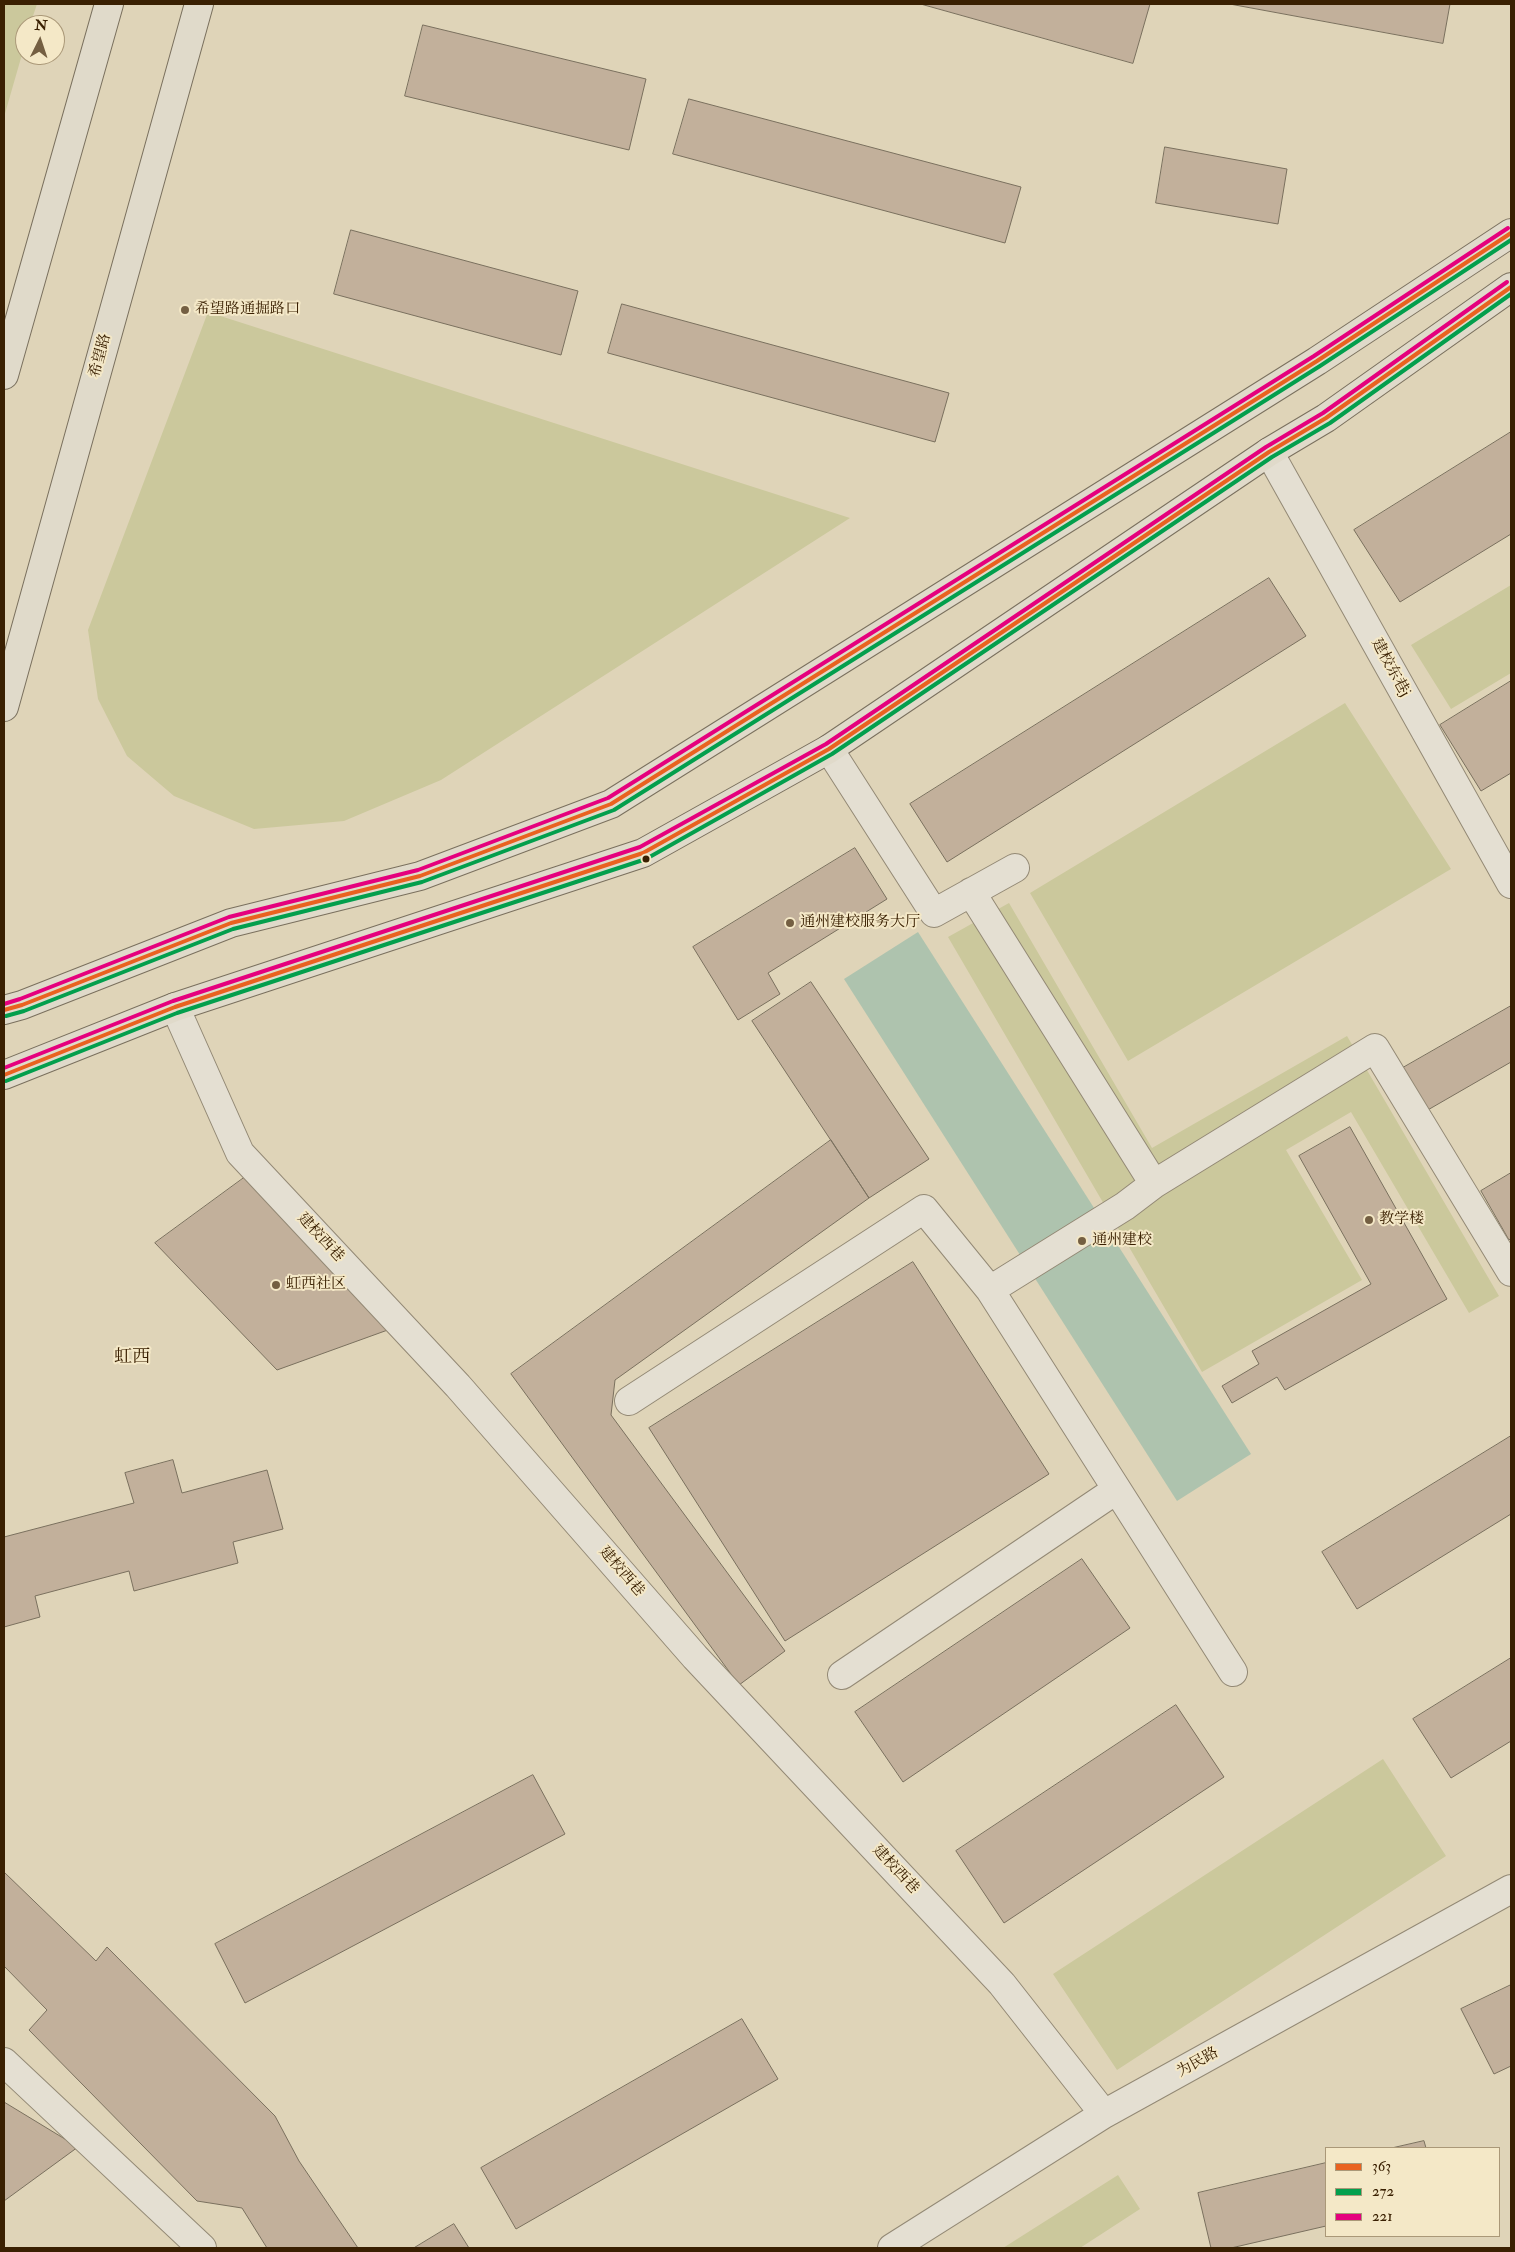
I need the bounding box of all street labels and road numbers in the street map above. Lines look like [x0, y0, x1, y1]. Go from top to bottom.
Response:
street label: 希望路 [86, 332, 116, 380]
street label: 建校东巷j [1367, 636, 1413, 700]
street label: 建校西巷 [293, 1210, 347, 1266]
street label: 建校西巷 [595, 1543, 647, 1601]
street label: 建校西巷 [868, 1842, 922, 1898]
street label: 为民路 [1174, 2044, 1222, 2082]

